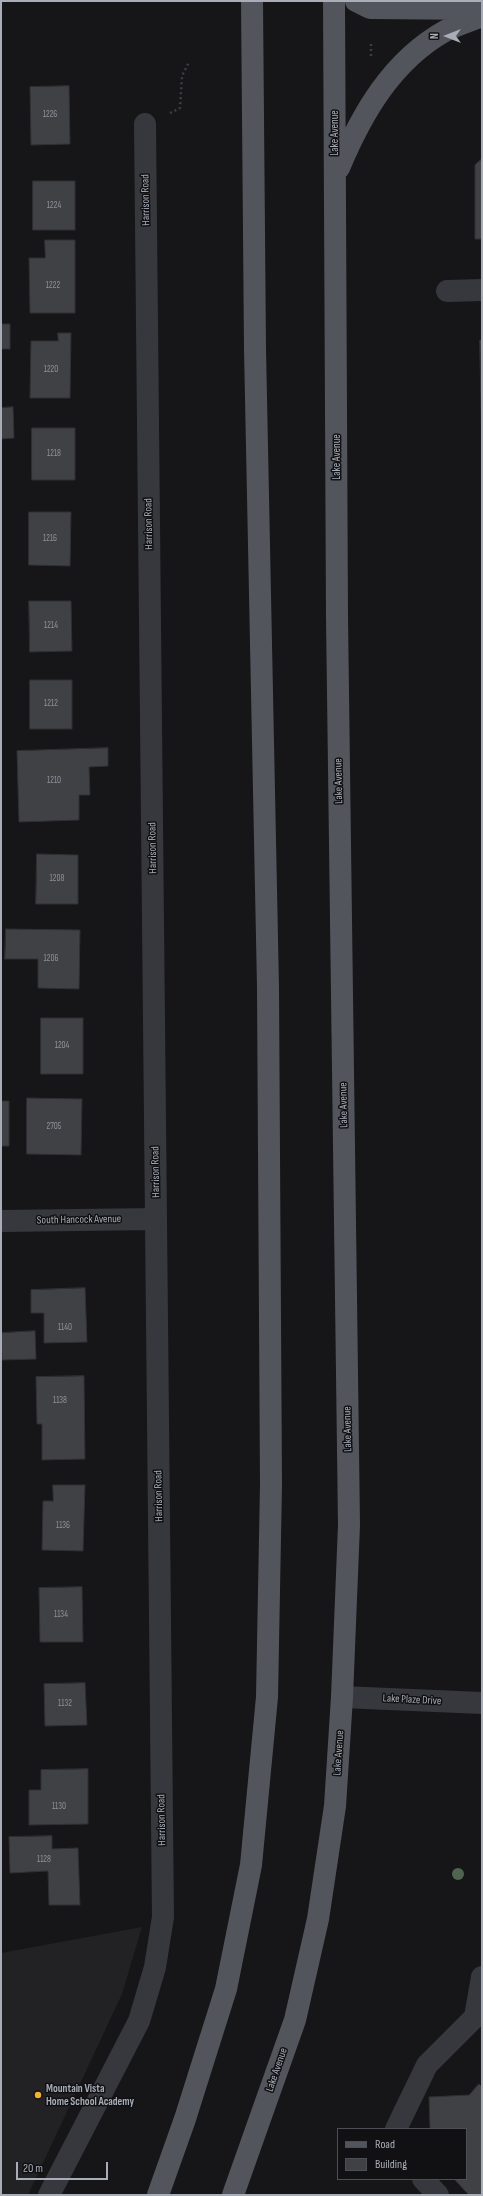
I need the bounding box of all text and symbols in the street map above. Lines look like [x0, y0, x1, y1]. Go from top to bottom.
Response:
north arrow [427, 16, 467, 56]
text: N [428, 33, 441, 39]
house number: 1226 [43, 110, 57, 120]
street label: Lake Avenue [328, 110, 342, 156]
street label: Harrison Road [139, 174, 153, 226]
house number: 1224 [47, 201, 61, 211]
house number: 1222 [46, 281, 60, 291]
house number: 1220 [44, 365, 58, 375]
street label: Lake Avenue [330, 434, 344, 480]
house number: 1218 [47, 449, 61, 459]
street label: Harrison Road [142, 498, 156, 550]
house number: 1216 [43, 534, 57, 544]
house number: 1214 [44, 621, 58, 631]
house number: 1212 [44, 699, 58, 709]
street label: Lake Avenue [332, 758, 346, 804]
house number: 1210 [47, 776, 61, 786]
street label: Harrison Road [146, 822, 160, 874]
house number: 1208 [50, 874, 64, 884]
house number: 1206 [44, 954, 58, 964]
house number: 1204 [55, 1041, 69, 1051]
street label: Lake Avenue [337, 1082, 351, 1128]
house number: 2705 [47, 1122, 61, 1132]
street label: Harrison Road [149, 1146, 163, 1198]
street label: South Hancock Avenue [37, 1213, 121, 1227]
house number: 1140 [58, 1323, 72, 1333]
house number: 1138 [53, 1396, 67, 1406]
street label: Lake Avenue [341, 1406, 355, 1452]
street label: Harrison Road [152, 1470, 166, 1522]
house number: 1136 [56, 1521, 70, 1531]
house number: 1134 [54, 1610, 68, 1620]
street label: Lake Plaze Drive [382, 1692, 442, 1708]
house number: 1132 [58, 1699, 72, 1709]
street label: Lake Avenue [331, 1730, 347, 1776]
street label: Harrison Road [155, 1794, 169, 1846]
house number: 1130 [52, 1802, 66, 1812]
house number: 1128 [37, 1855, 51, 1865]
street label: Lake Avenue [263, 2046, 291, 2094]
place label: Mountain Vista Home School Academy [46, 2082, 134, 2108]
marker: Mountain Vista Home School Academy [33, 2090, 43, 2100]
legend [337, 2128, 467, 2180]
text: Road [375, 2137, 395, 2152]
scale bar [18, 2154, 110, 2180]
text: Building [375, 2157, 407, 2172]
text: 20 m [23, 2161, 43, 2176]

